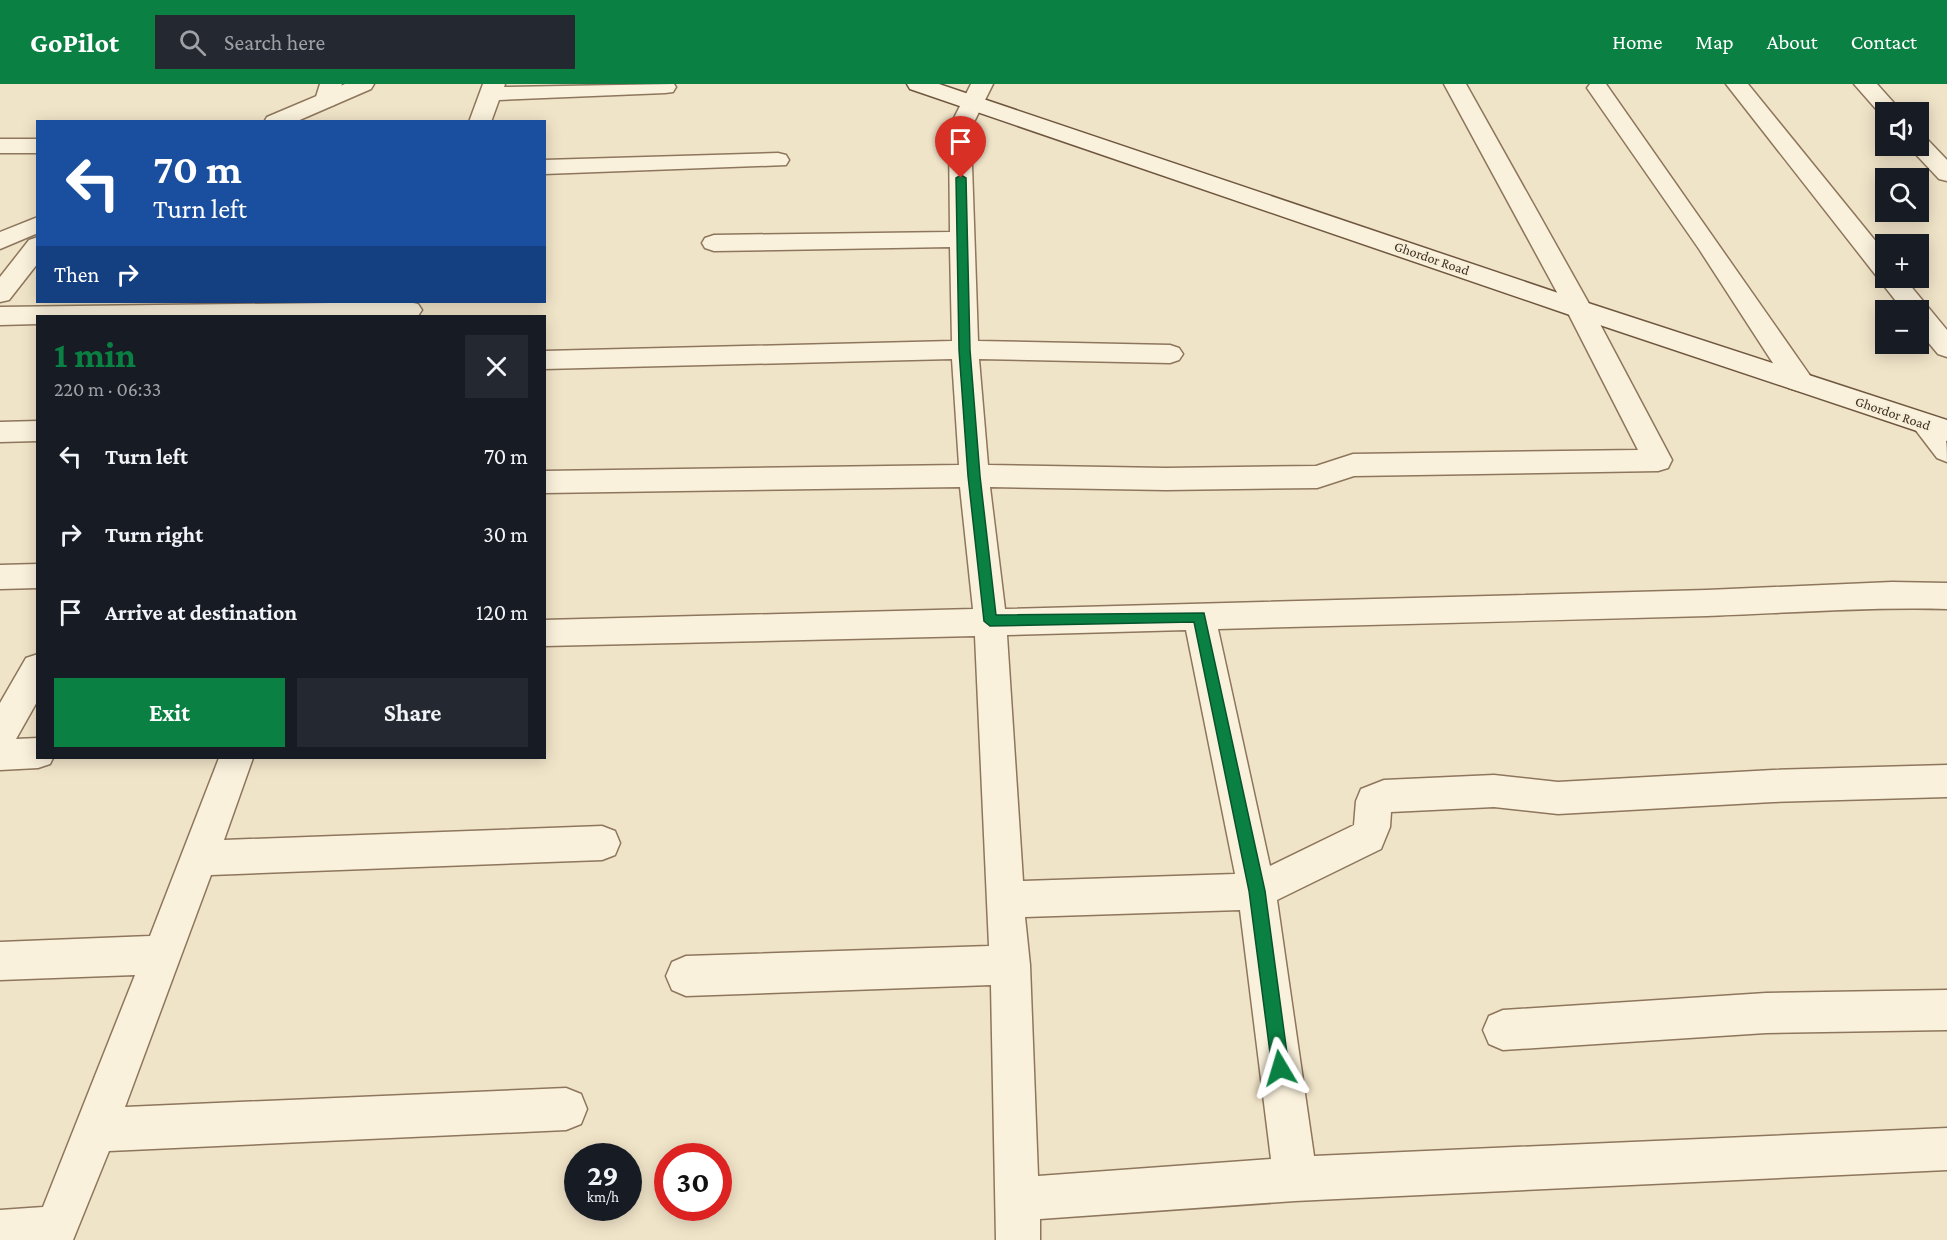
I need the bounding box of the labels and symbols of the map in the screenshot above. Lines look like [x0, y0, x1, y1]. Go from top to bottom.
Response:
pin [935, 116, 986, 178]
street label: Ghordor Road [1392, 238, 1472, 279]
street label: Ghordor Road [1853, 393, 1933, 434]
position arrow [1248, 1036, 1312, 1100]
speed limit sign: 30 [654, 1143, 732, 1221]

